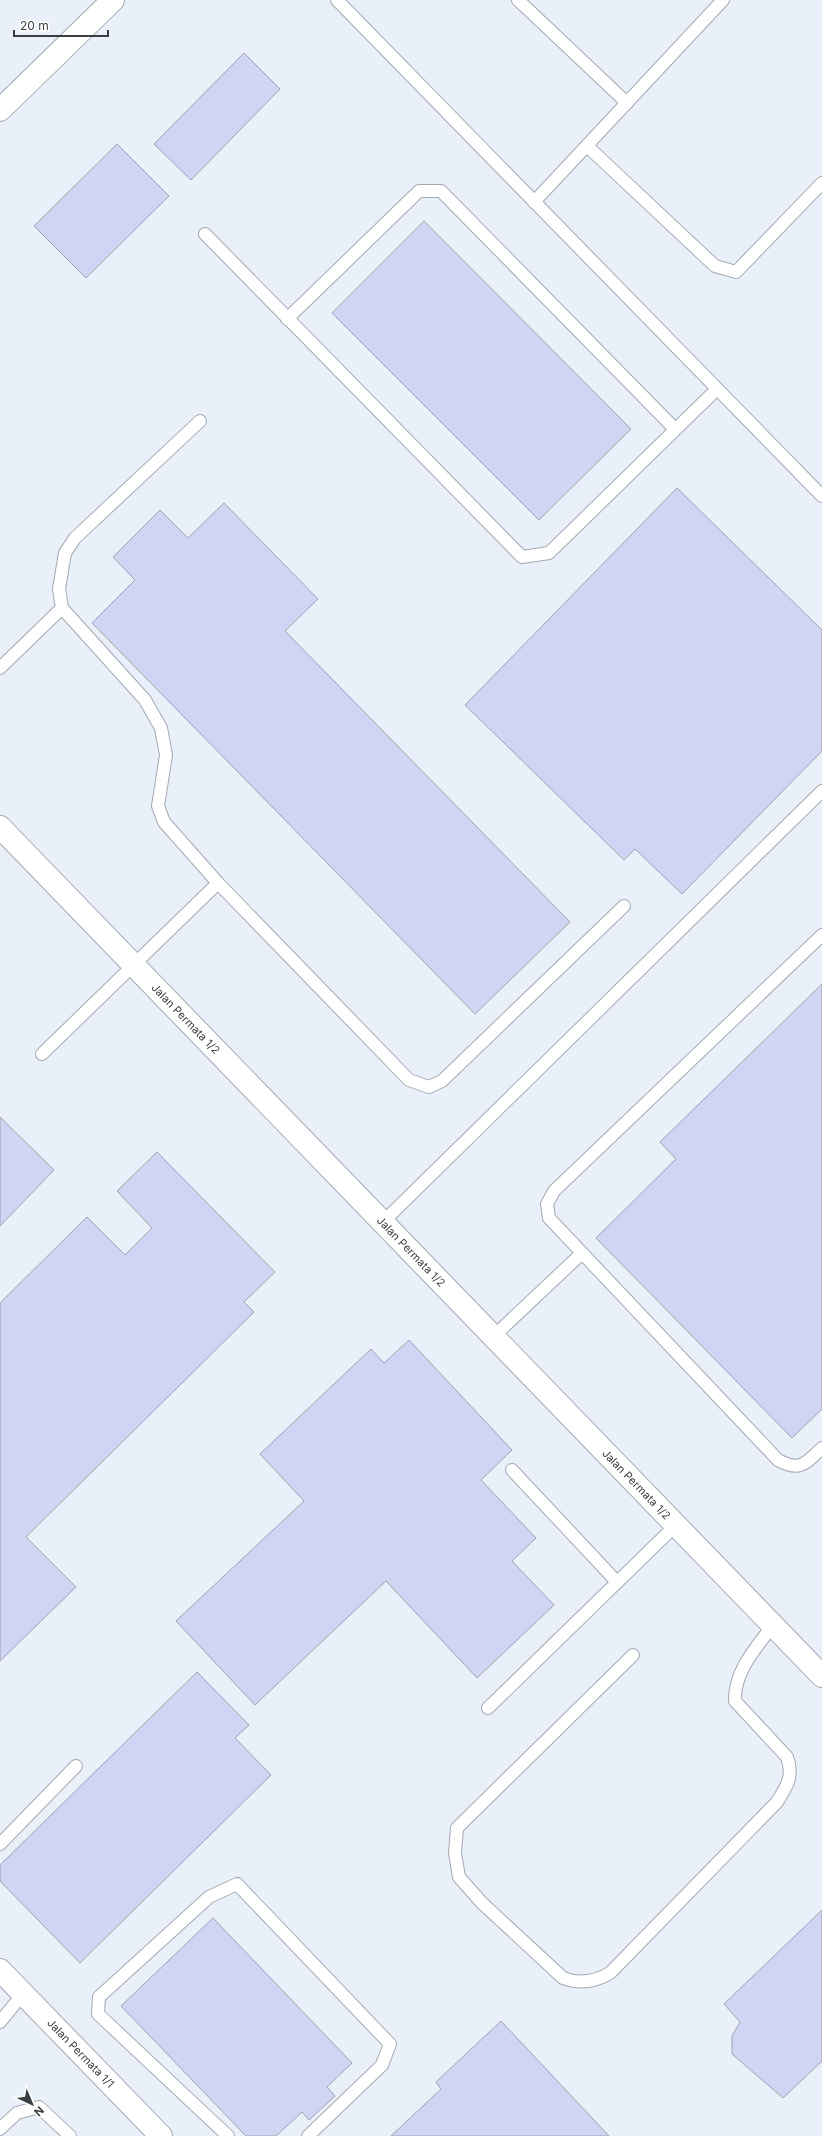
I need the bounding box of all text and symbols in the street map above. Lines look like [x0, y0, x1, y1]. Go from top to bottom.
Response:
scale bar [14, 12, 108, 38]
text: 20 m [20, 18, 49, 33]
street label: Jalan Permata 1/2 [148, 981, 223, 1057]
street label: Jalan Permata 1/2 [374, 1213, 448, 1290]
street label: Jalan Permata 1/2 [599, 1446, 674, 1522]
street label: Jalan Permata 1/1 [44, 2016, 117, 2091]
north arrow [12, 2084, 52, 2124]
text: N [31, 2103, 47, 2119]

